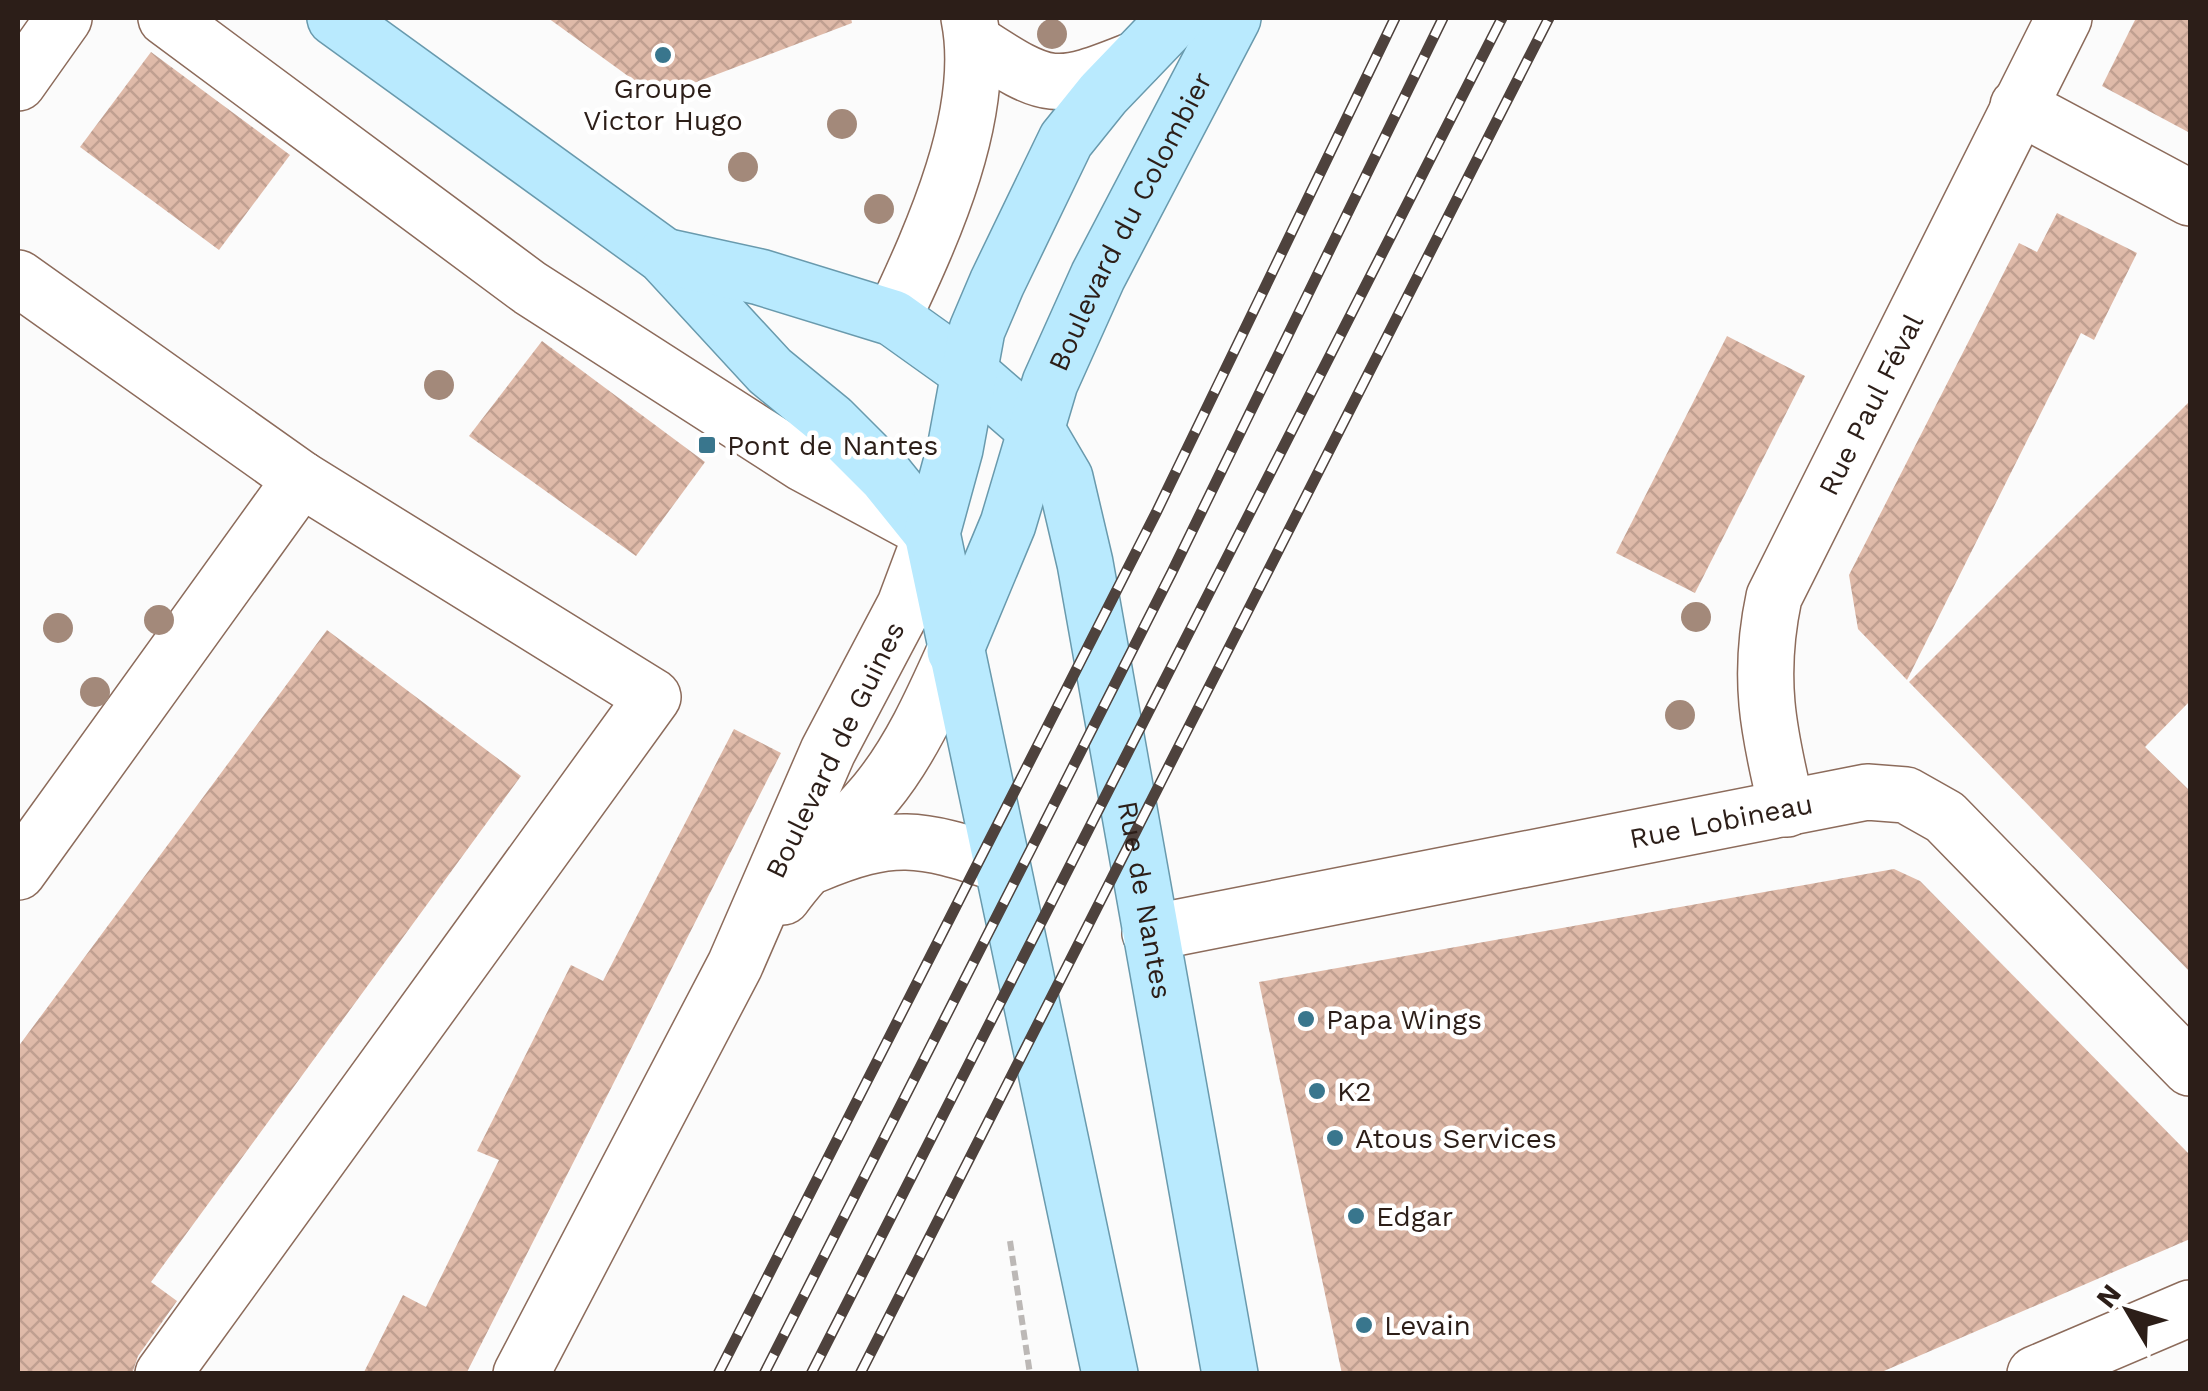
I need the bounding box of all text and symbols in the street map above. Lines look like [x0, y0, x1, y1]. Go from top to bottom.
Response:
marker: Groupe Victor Hugo [652, 44, 674, 66]
street label: Boulevard du Colombier [1041, 66, 1218, 376]
place label: Groupe Victor Hugo [583, 72, 743, 137]
street label: Rue Paul Féval [1811, 308, 1930, 501]
place label: Pont de Nantes [727, 429, 938, 462]
marker: Pont de Nantes [696, 434, 718, 456]
street label: Boulevard de Guines [759, 616, 911, 884]
street label: Rue Lobineau [1627, 787, 1816, 855]
street label: Rue de Nantes [1111, 798, 1179, 1002]
place label: Papa Wings [1326, 1003, 1482, 1036]
marker: Papa Wings [1295, 1008, 1317, 1030]
place label: K2 [1337, 1075, 1372, 1108]
marker: K2 [1306, 1080, 1328, 1102]
place label: Atous Services [1355, 1122, 1557, 1155]
marker: Atous Services [1324, 1127, 1346, 1149]
place label: Edgar [1376, 1200, 1453, 1233]
marker: Edgar [1345, 1205, 1367, 1227]
north arrow [2078, 1261, 2178, 1361]
text: N [2089, 1278, 2128, 1314]
place label: Levain [1384, 1309, 1471, 1342]
marker: Levain [1353, 1314, 1375, 1336]

